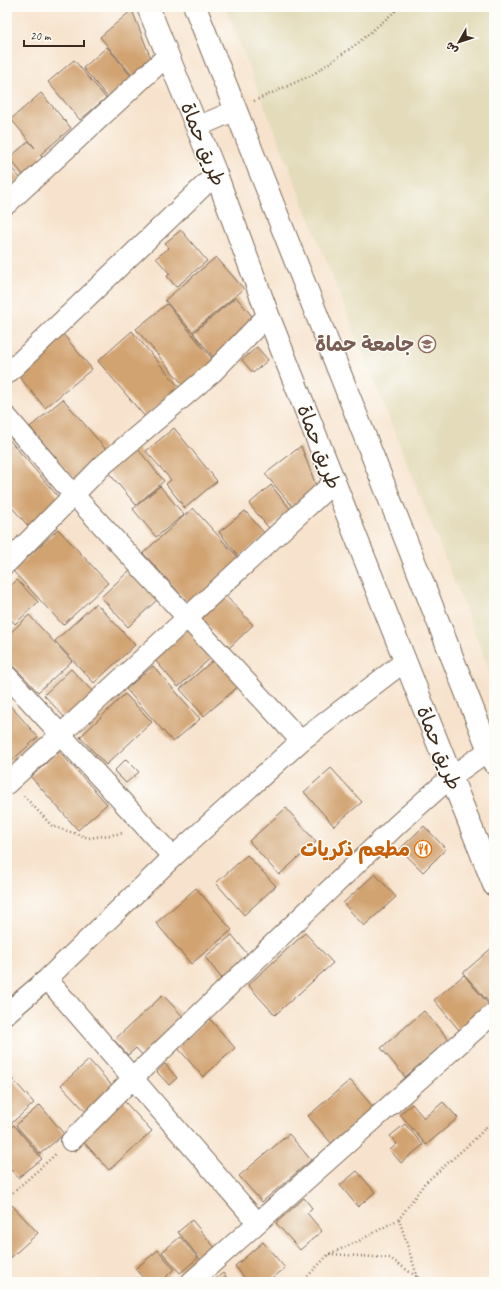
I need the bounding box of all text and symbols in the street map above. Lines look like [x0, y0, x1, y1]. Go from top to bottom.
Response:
scale bar [24, 22, 84, 48]
north arrow [439, 22, 479, 62]
text: 20 m [30, 28, 52, 44]
text: ش [442, 39, 460, 57]
street label: طريق حماة [175, 98, 231, 190]
place label: جامعة حماة [315, 332, 414, 357]
school or university icon: جامعة حماة [417, 334, 437, 354]
street label: طريق حماة [291, 401, 347, 493]
street label: طريق حماة [411, 702, 467, 794]
place label: مطعم ذكريات [300, 837, 410, 864]
restaurant icon: مطعم ذكريات [413, 839, 433, 859]

